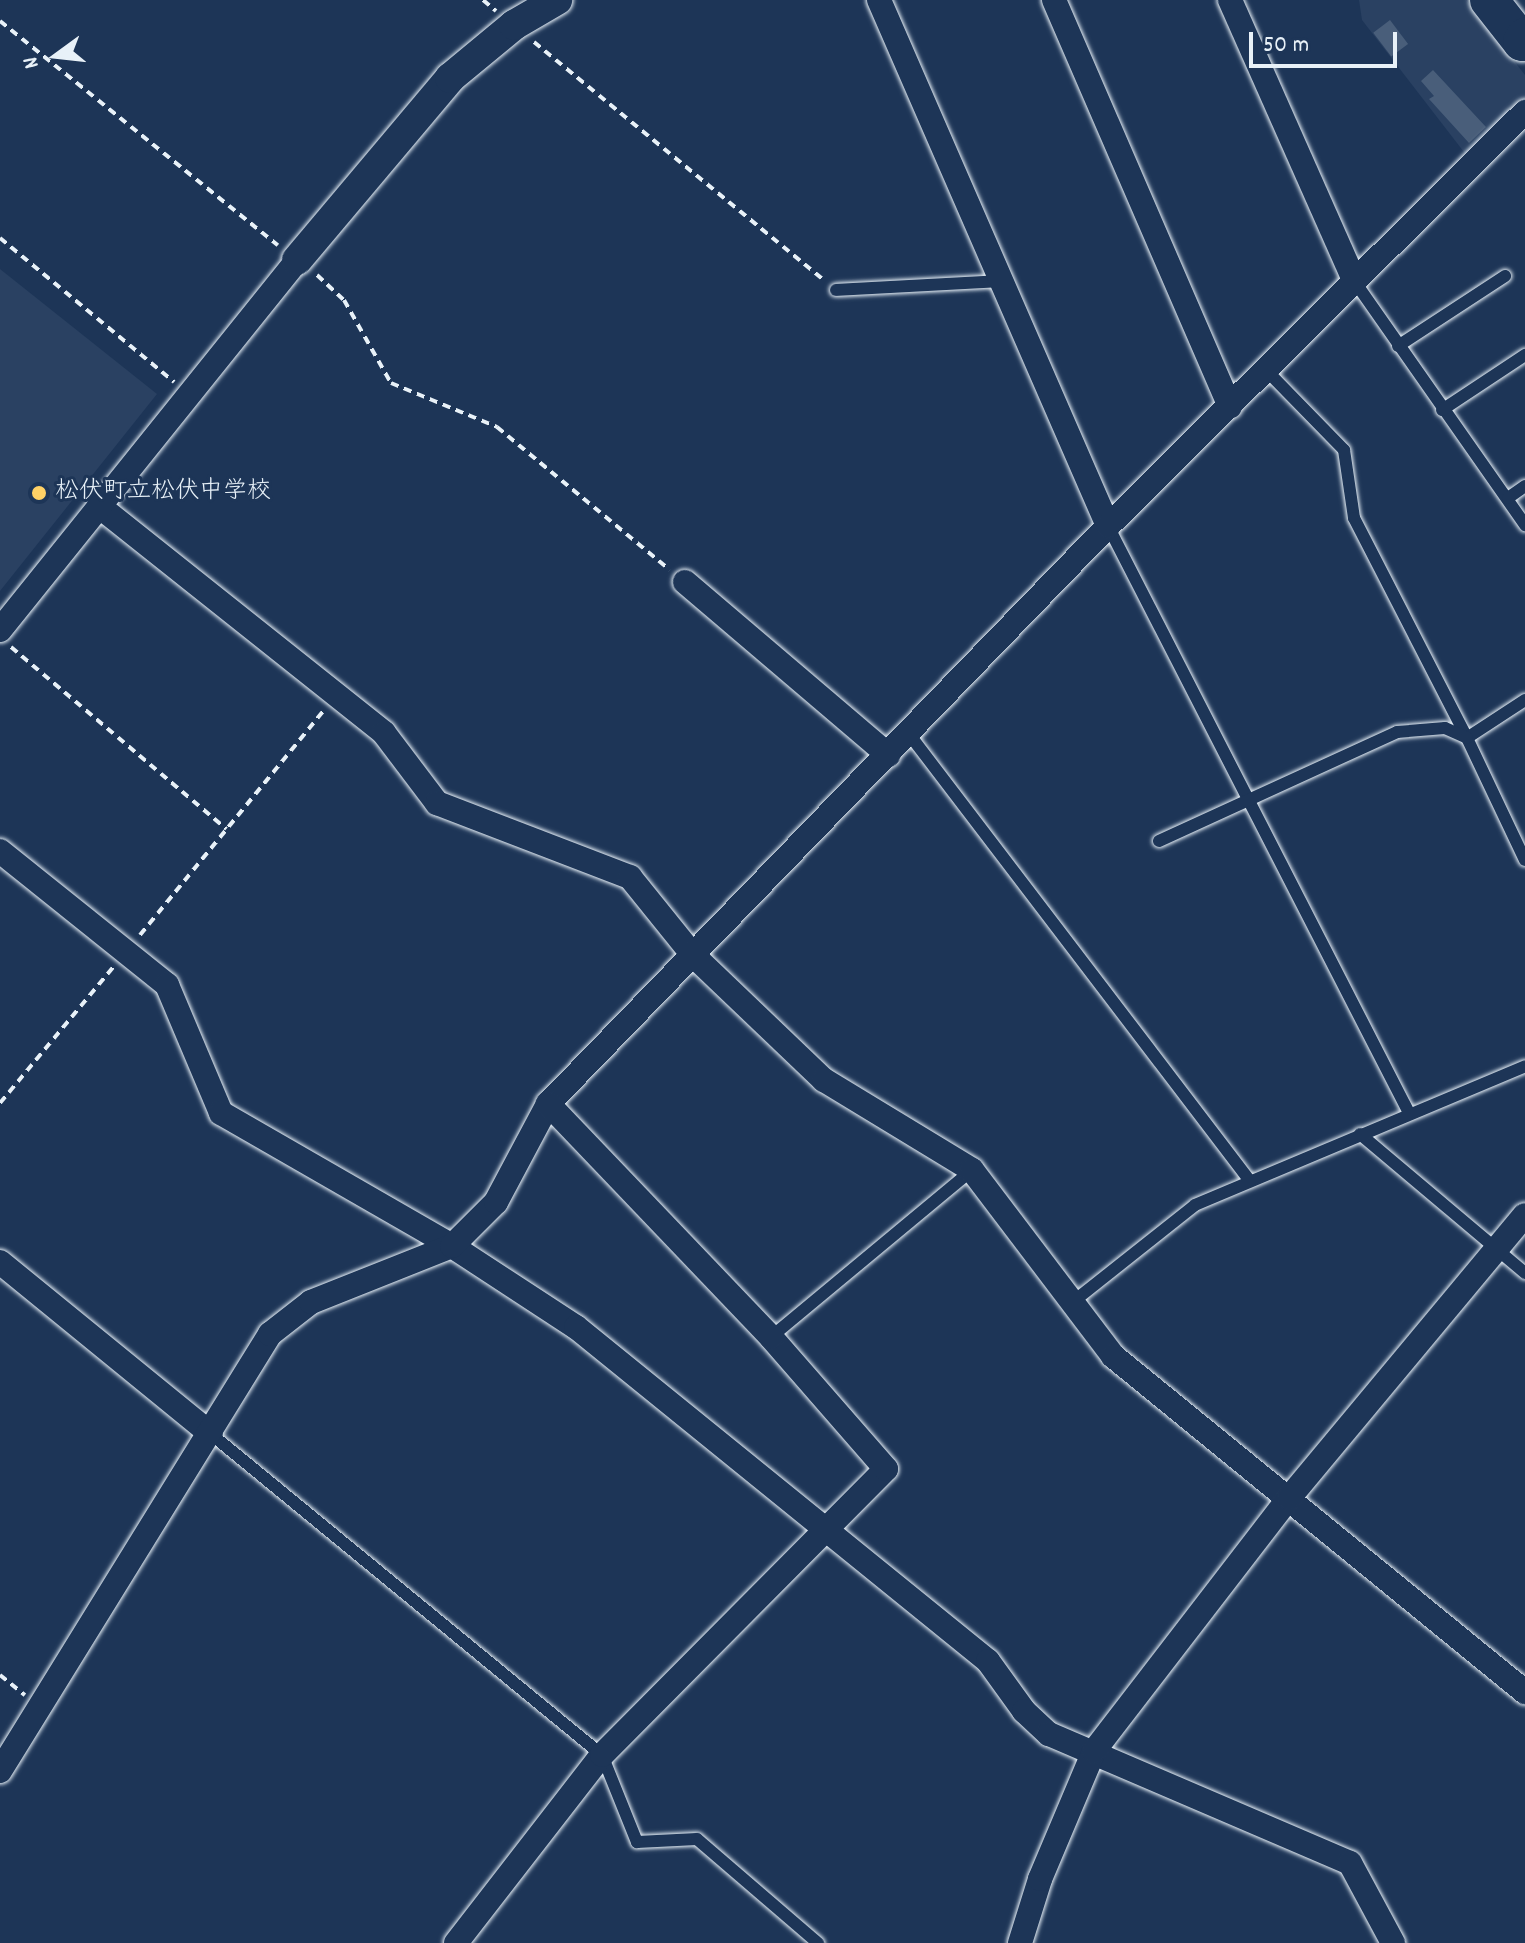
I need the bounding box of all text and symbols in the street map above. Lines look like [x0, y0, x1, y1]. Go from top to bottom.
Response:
north arrow [16, 16, 96, 96]
scale bar [1253, 16, 1401, 66]
text: 50 m [1263, 29, 1309, 63]
text: N [16, 53, 49, 72]
place label: 松伏町立松伏中学校 [55, 479, 271, 507]
marker: 松伏町立松伏中学校 [30, 484, 48, 502]

